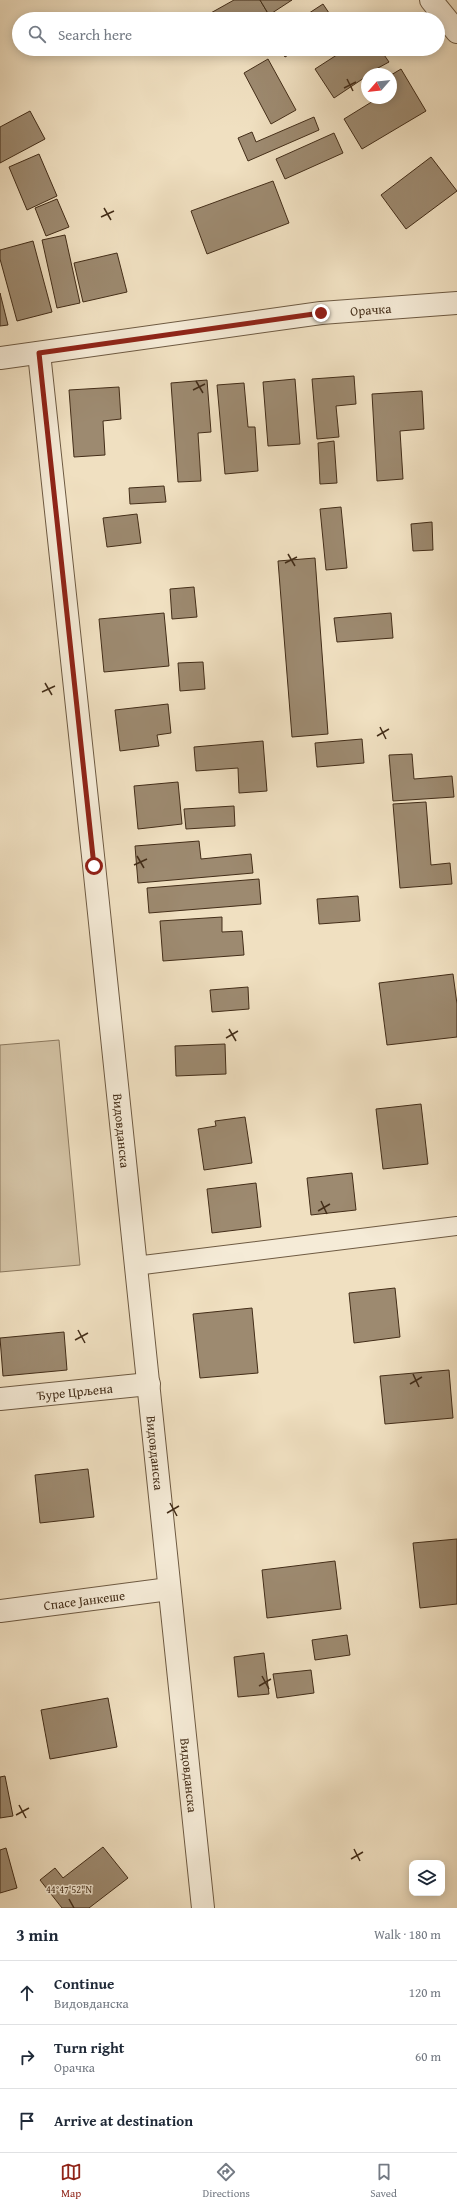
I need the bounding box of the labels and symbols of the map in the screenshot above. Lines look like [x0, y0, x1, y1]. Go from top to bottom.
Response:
north arrow [361, 68, 397, 104]
street label: Орачка [350, 298, 393, 320]
route end [312, 304, 330, 322]
route start [85, 857, 103, 875]
street label: Видовданска [108, 1092, 135, 1170]
street label: Ђуре Црљена [36, 1378, 114, 1405]
street label: Видовданска [142, 1415, 169, 1492]
street label: Спасе Јанкеше [42, 1585, 126, 1615]
street label: Видовданска [176, 1737, 203, 1814]
text: 44°47'52"N [46, 1882, 92, 1897]

